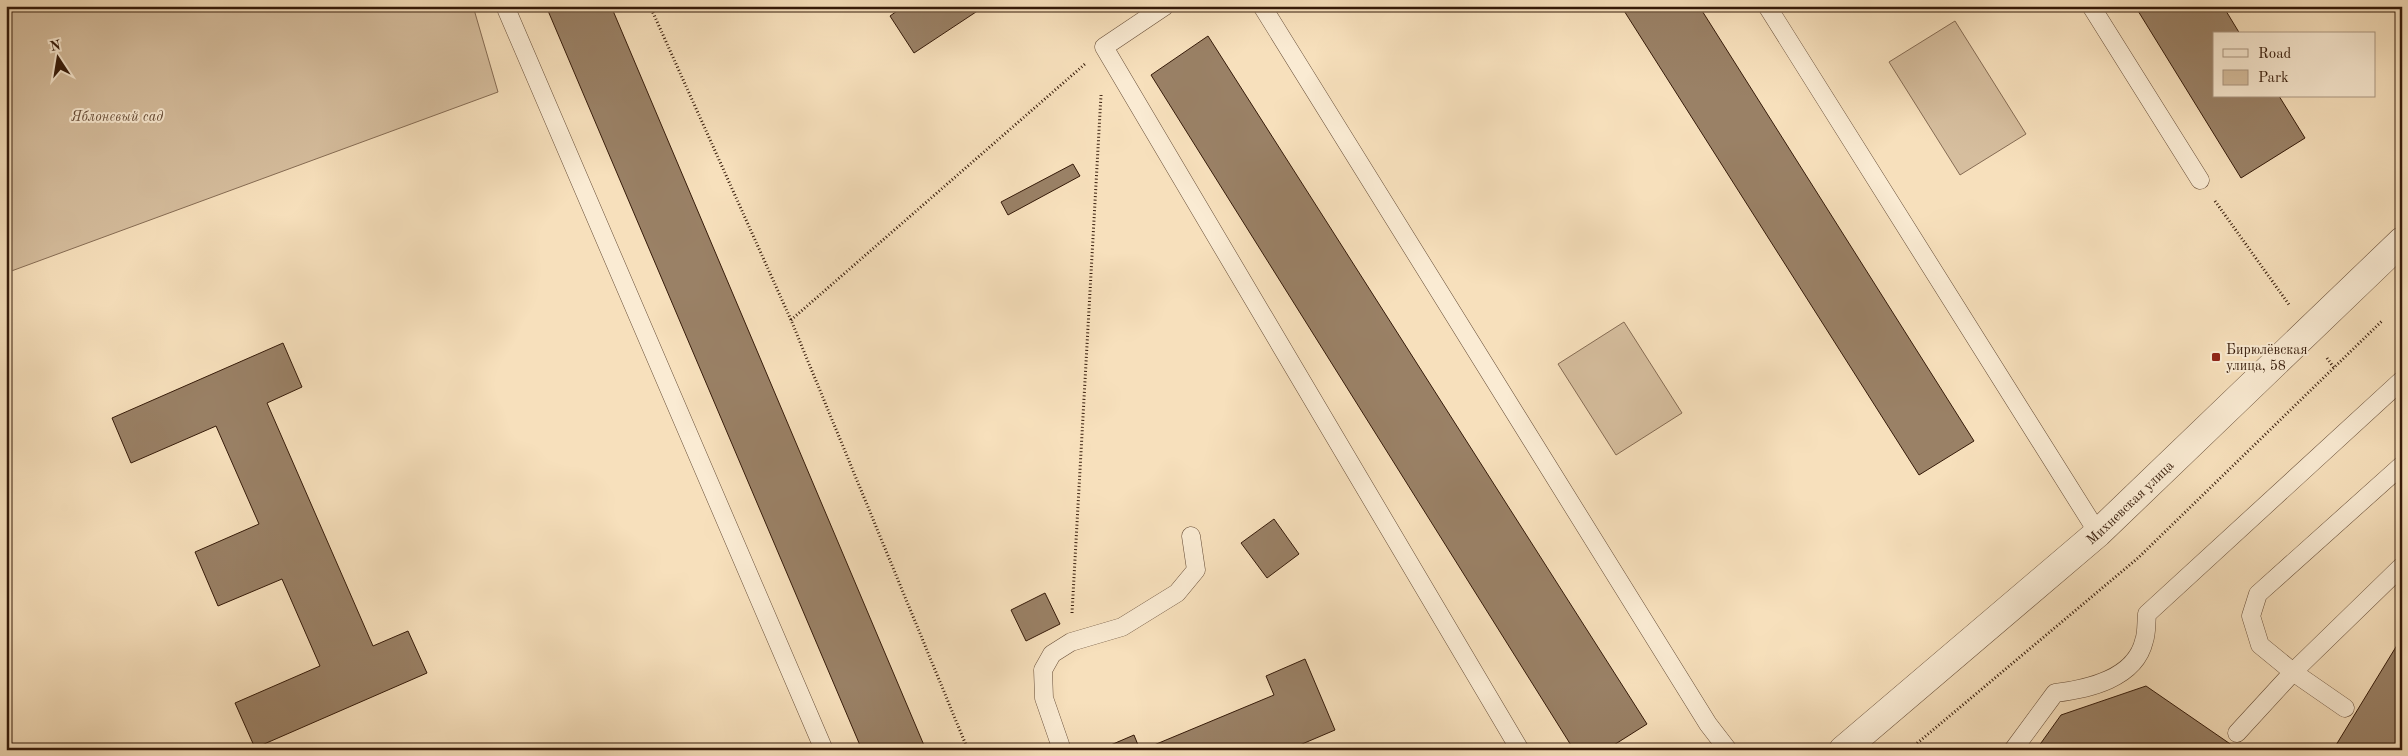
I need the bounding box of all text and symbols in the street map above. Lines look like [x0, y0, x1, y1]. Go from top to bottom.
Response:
north arrow [32, 32, 82, 82]
legend [2213, 32, 2376, 98]
text: N [49, 38, 62, 54]
text: Road [2258, 47, 2292, 62]
text: Park [2258, 71, 2289, 86]
park label: Яблоневый сад [71, 109, 163, 124]
place label: Бирюлёвская улица, 58 [2226, 343, 2308, 373]
marker: Бирюлёвская улица, 58 [2210, 351, 2222, 363]
street label: Михневская улица [2084, 458, 2177, 548]

